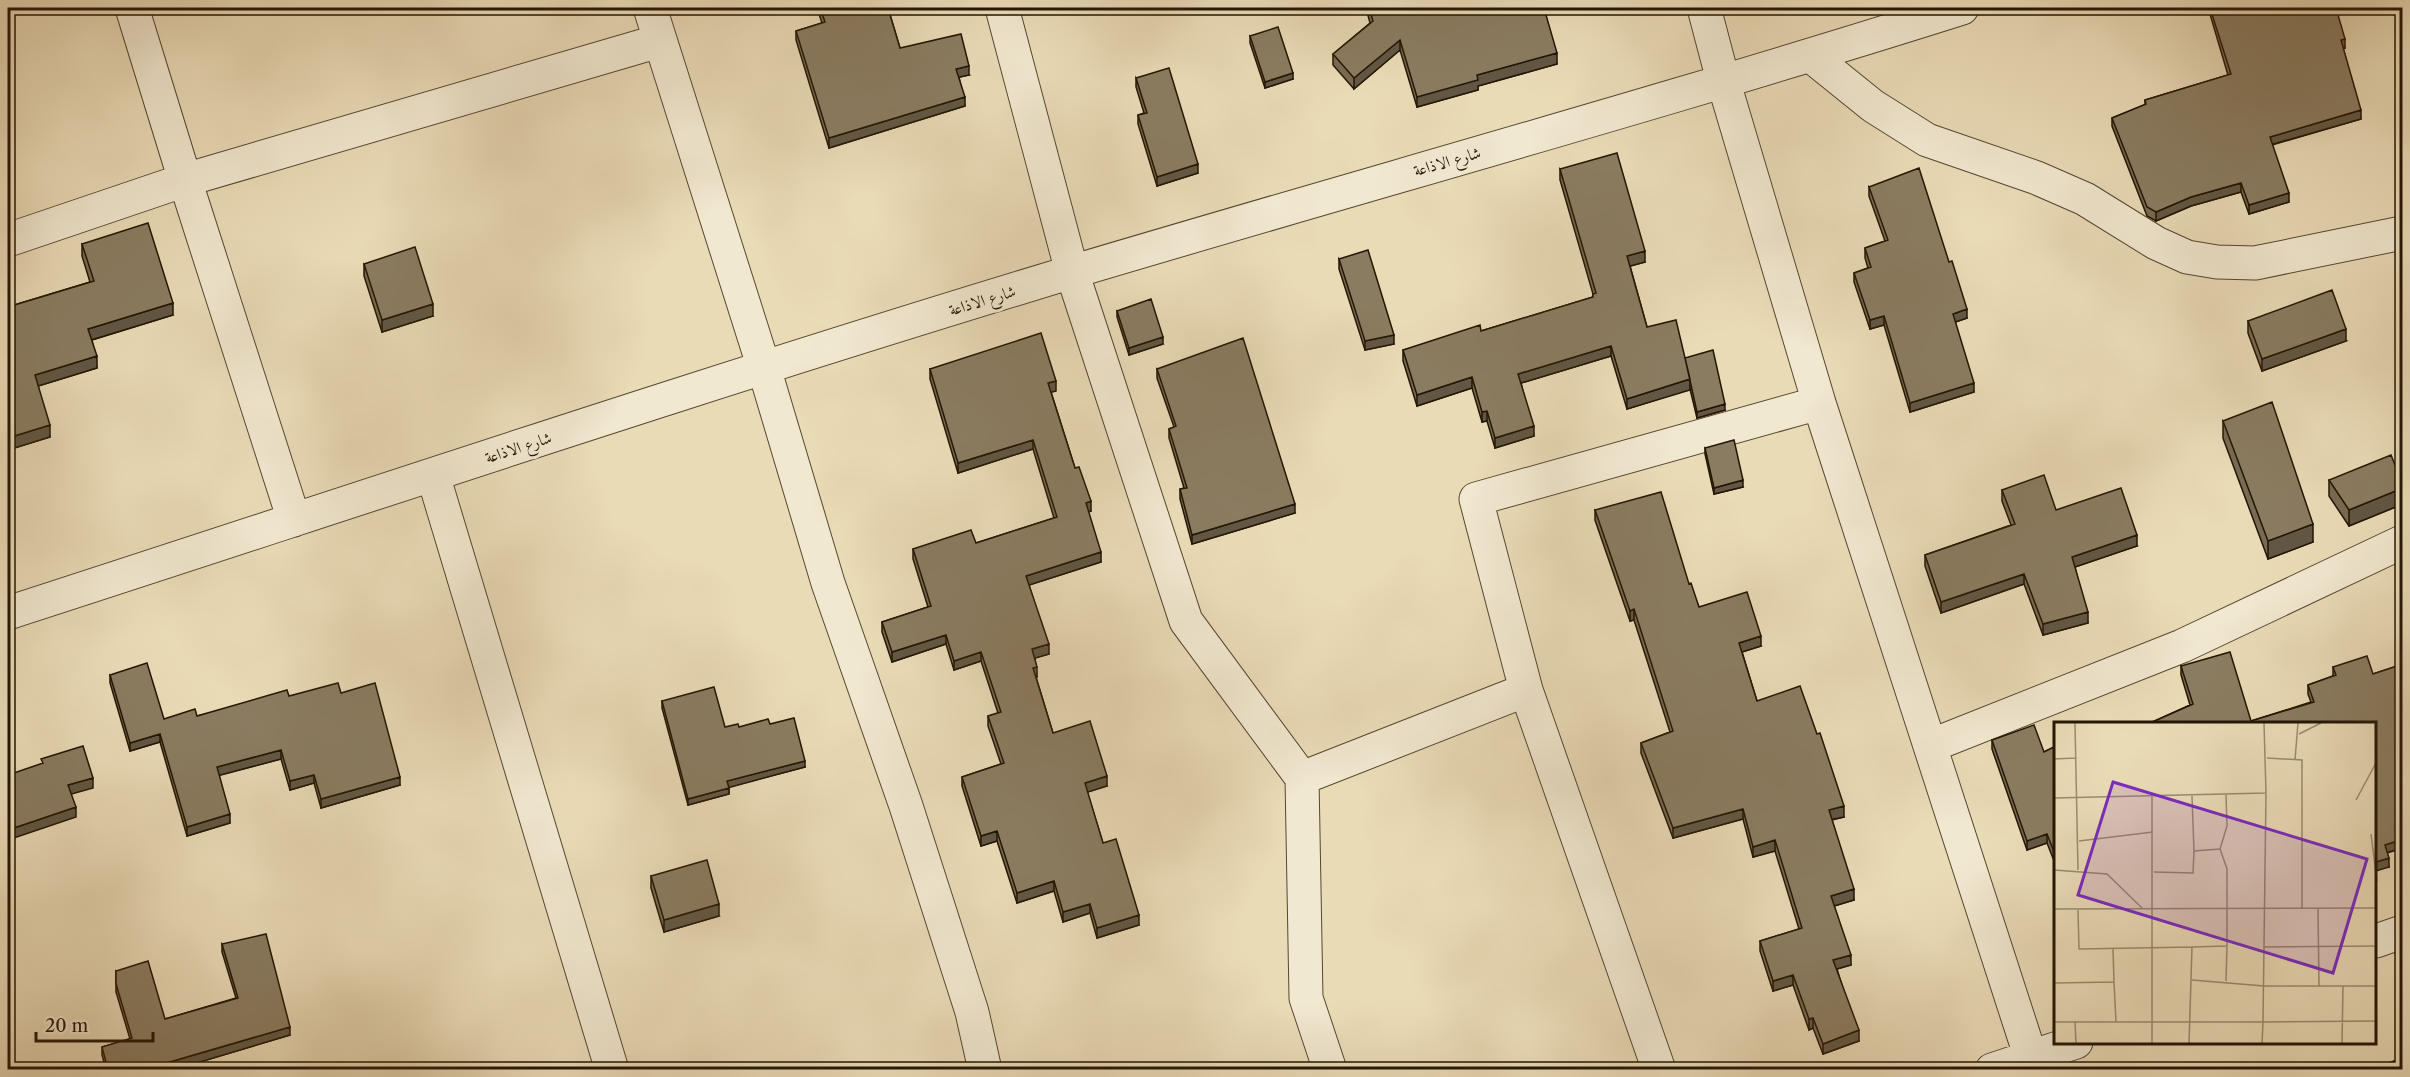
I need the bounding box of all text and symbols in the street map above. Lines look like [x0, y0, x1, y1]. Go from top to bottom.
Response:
street label: شارع الاذاعة [1411, 142, 1484, 184]
street label: شارع الاذاعة [946, 280, 1019, 323]
street label: شارع الاذاعة [482, 427, 555, 471]
inset map [2054, 722, 2377, 1044]
scale bar [36, 1005, 153, 1043]
text: 20 m [45, 1015, 89, 1037]

